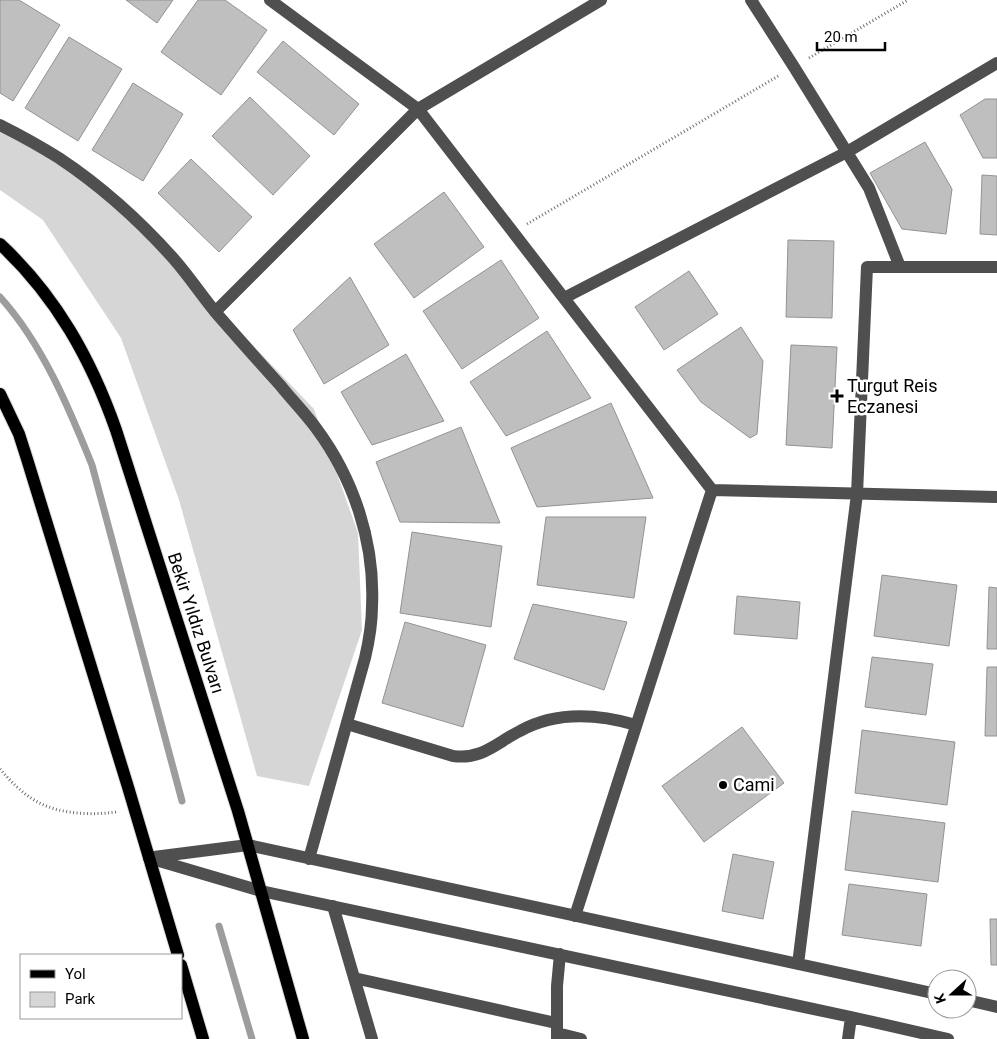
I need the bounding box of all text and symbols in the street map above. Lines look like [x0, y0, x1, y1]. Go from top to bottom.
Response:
scale bar [817, 20, 884, 52]
text: 20 m [824, 28, 858, 46]
place label: Turgut Reis Eczanesi [847, 375, 937, 417]
marker: Turgut Reis Eczanesi [831, 390, 843, 402]
street label: Bekir Yıldız Bulvarı [164, 550, 229, 696]
place label: Cami [733, 774, 775, 795]
marker: Cami [717, 779, 729, 791]
legend [20, 954, 182, 1019]
text: Yol [65, 965, 86, 983]
north arrow [927, 969, 977, 1019]
text: Park [65, 990, 96, 1008]
text: K [931, 992, 949, 1006]

